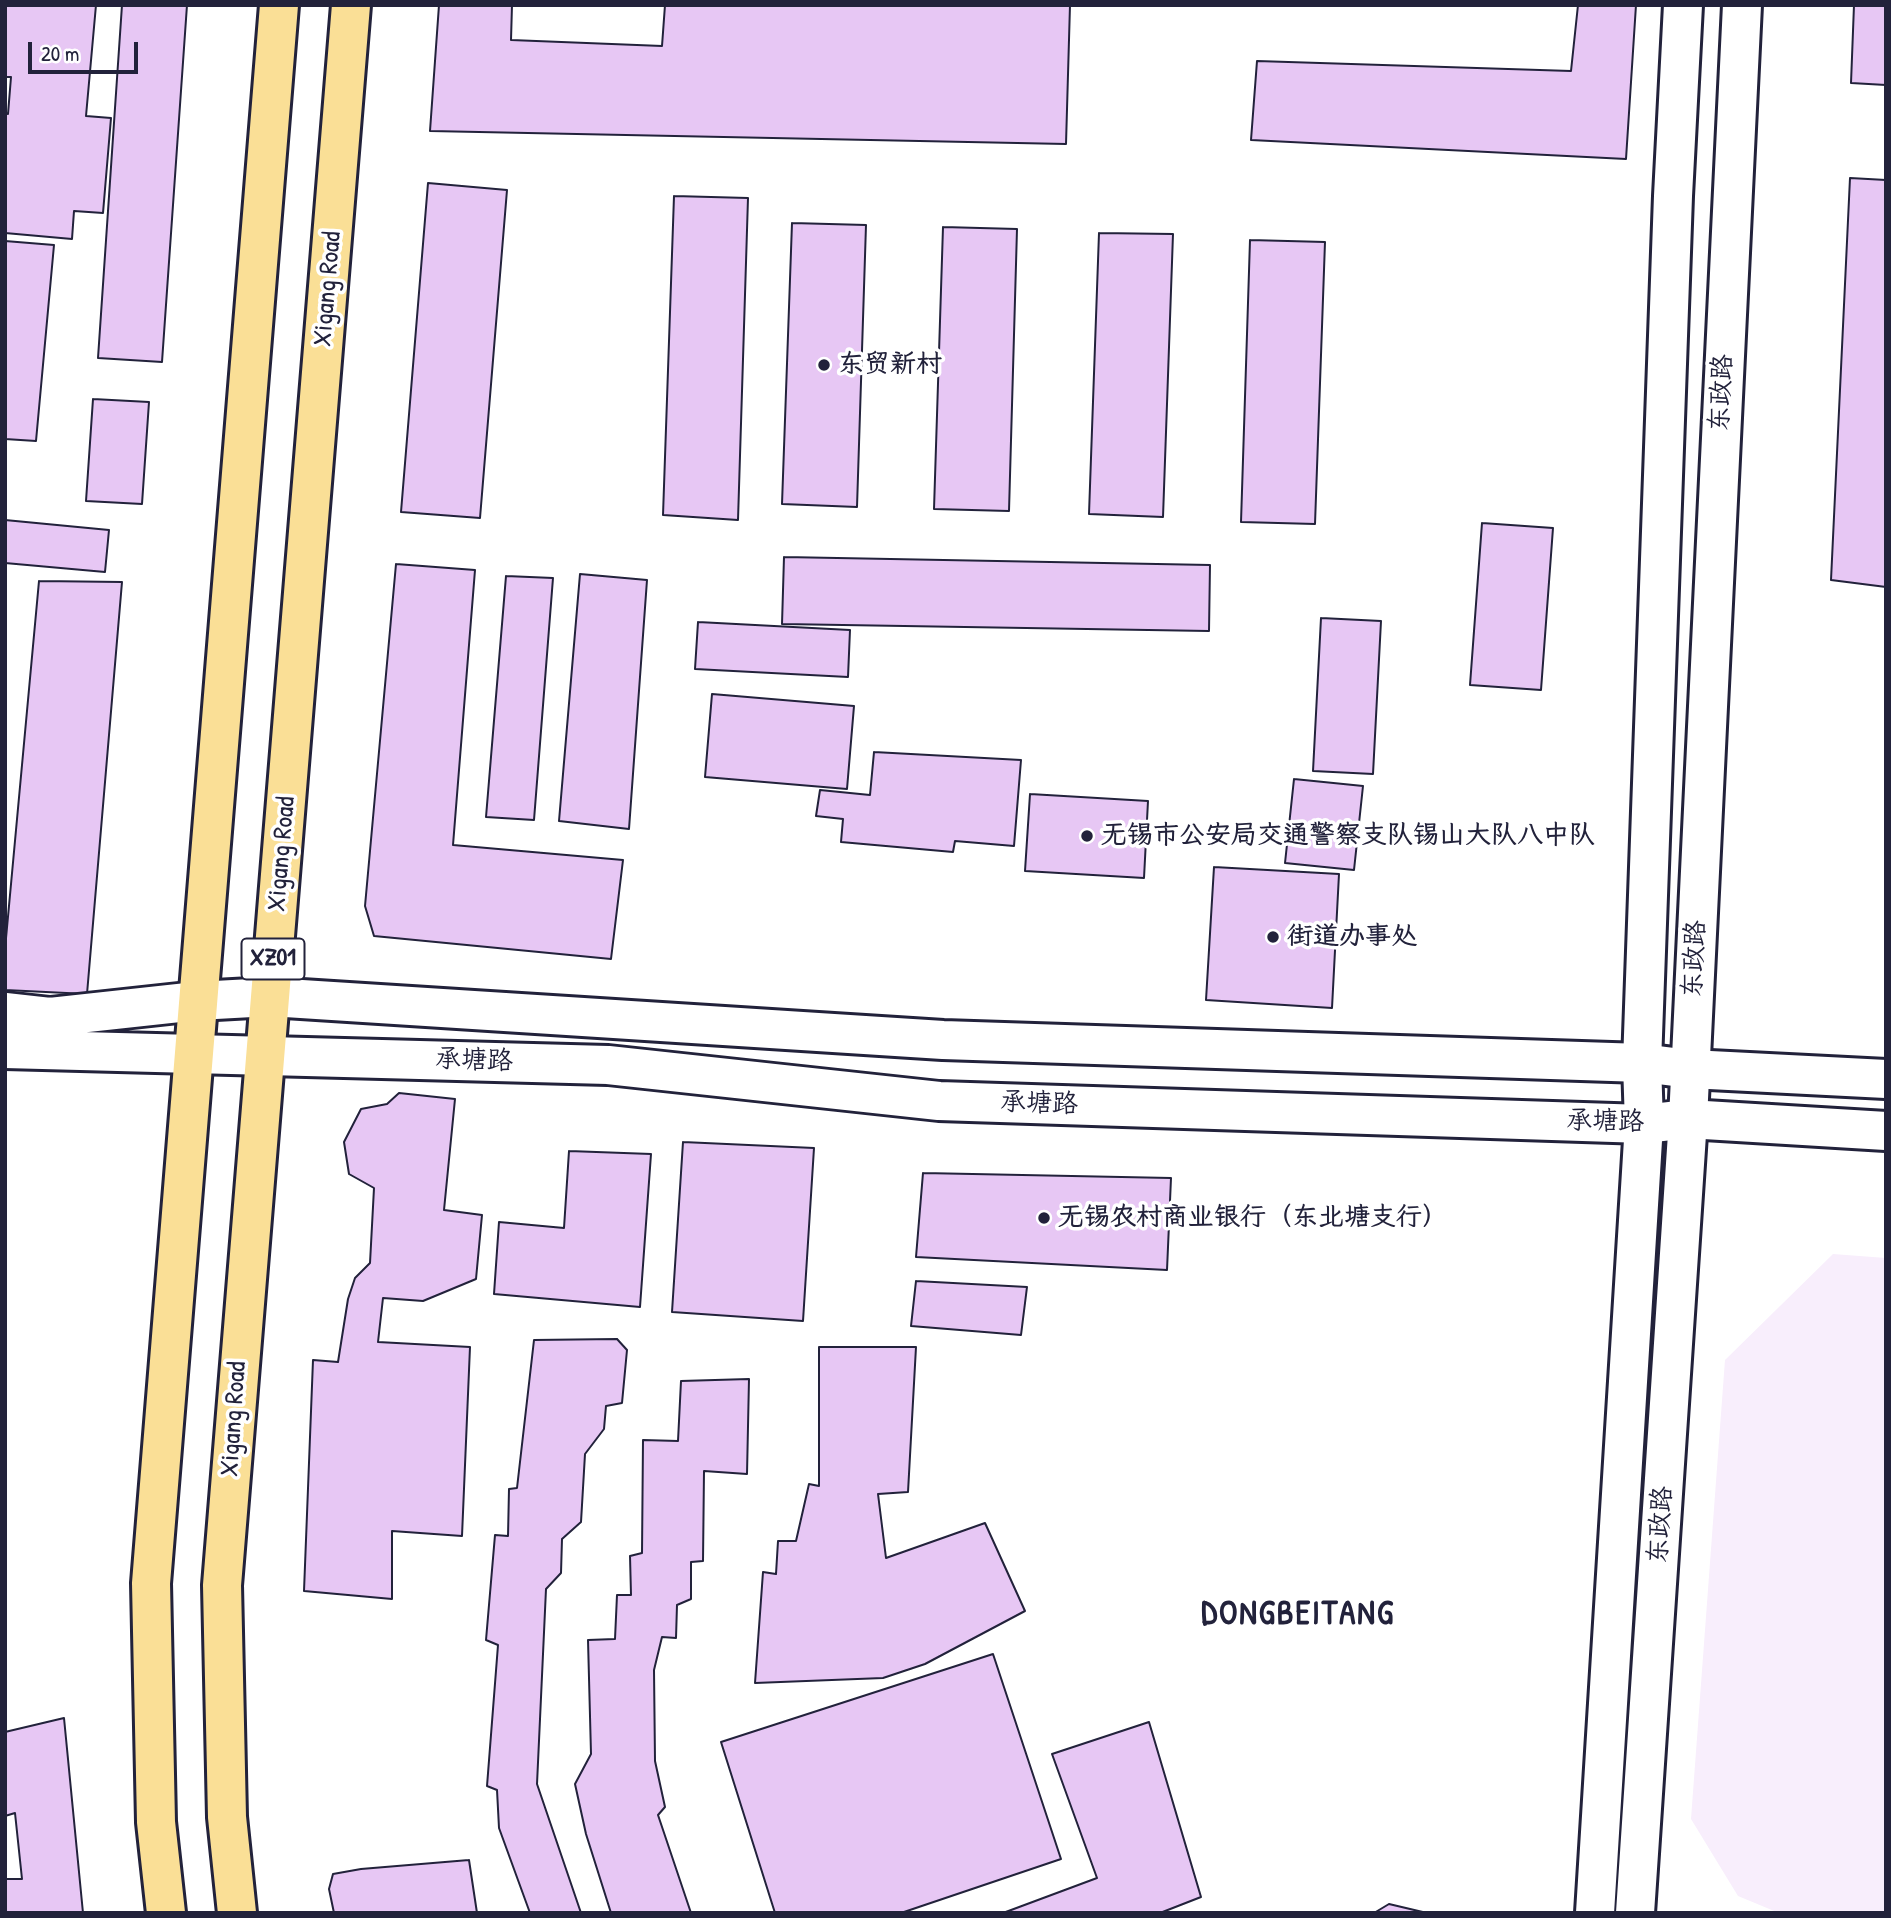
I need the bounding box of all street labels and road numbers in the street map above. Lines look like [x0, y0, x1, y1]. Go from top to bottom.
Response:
street label: Xigang Road [307, 230, 349, 348]
street label: 东政路 [1704, 353, 1740, 433]
street label: Xigang Road [261, 795, 303, 913]
street label: 东政路 [1677, 919, 1713, 999]
road number: XZ01 [242, 939, 304, 979]
street label: 承塘路 [434, 1044, 514, 1078]
street label: 承塘路 [999, 1087, 1079, 1121]
street label: 承塘路 [1566, 1106, 1644, 1138]
street label: Xigang Road [214, 1360, 254, 1478]
street label: 东政路 [1643, 1485, 1679, 1565]

